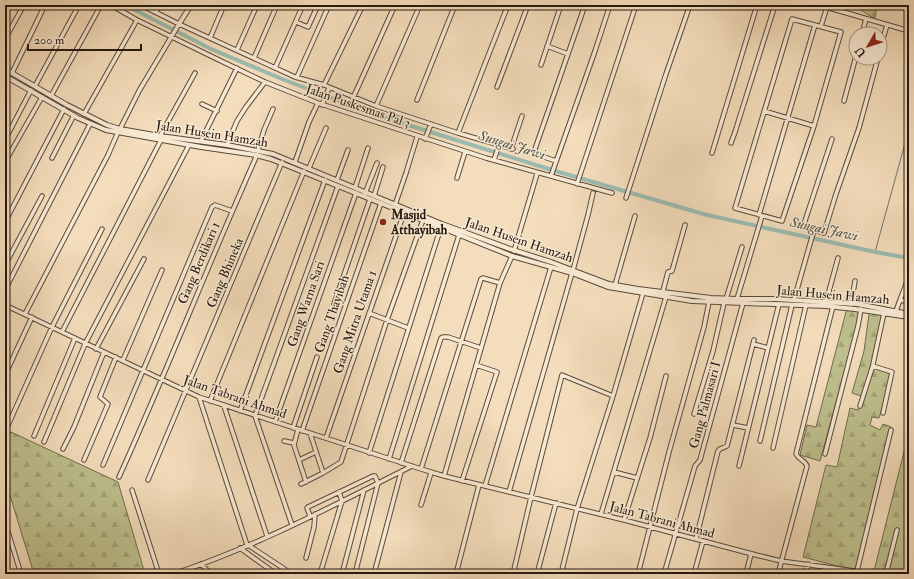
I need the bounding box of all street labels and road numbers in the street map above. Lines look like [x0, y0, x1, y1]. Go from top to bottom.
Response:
street label: Jalan Puskesmas Pal 3 [303, 80, 412, 131]
street label: Jalan Husein Hamzah [154, 117, 269, 151]
street label: Jalan Husein Hamzah [462, 214, 575, 266]
street label: Gang Berdikari 1 [174, 219, 224, 307]
street label: Gang Bhineka [203, 235, 247, 310]
street label: Gang Warna Sari [284, 258, 328, 349]
street label: Gang Mitra Utama 1 [330, 268, 380, 376]
street label: Gang Thayibah [311, 273, 354, 355]
street label: Jalan Husein Hamzah [775, 282, 890, 308]
street label: Gang Palmasari I [686, 360, 724, 450]
street label: Jalan Tabrani Ahmad [180, 371, 289, 422]
street label: Jalan Tabrani Ahmad [607, 498, 717, 542]

